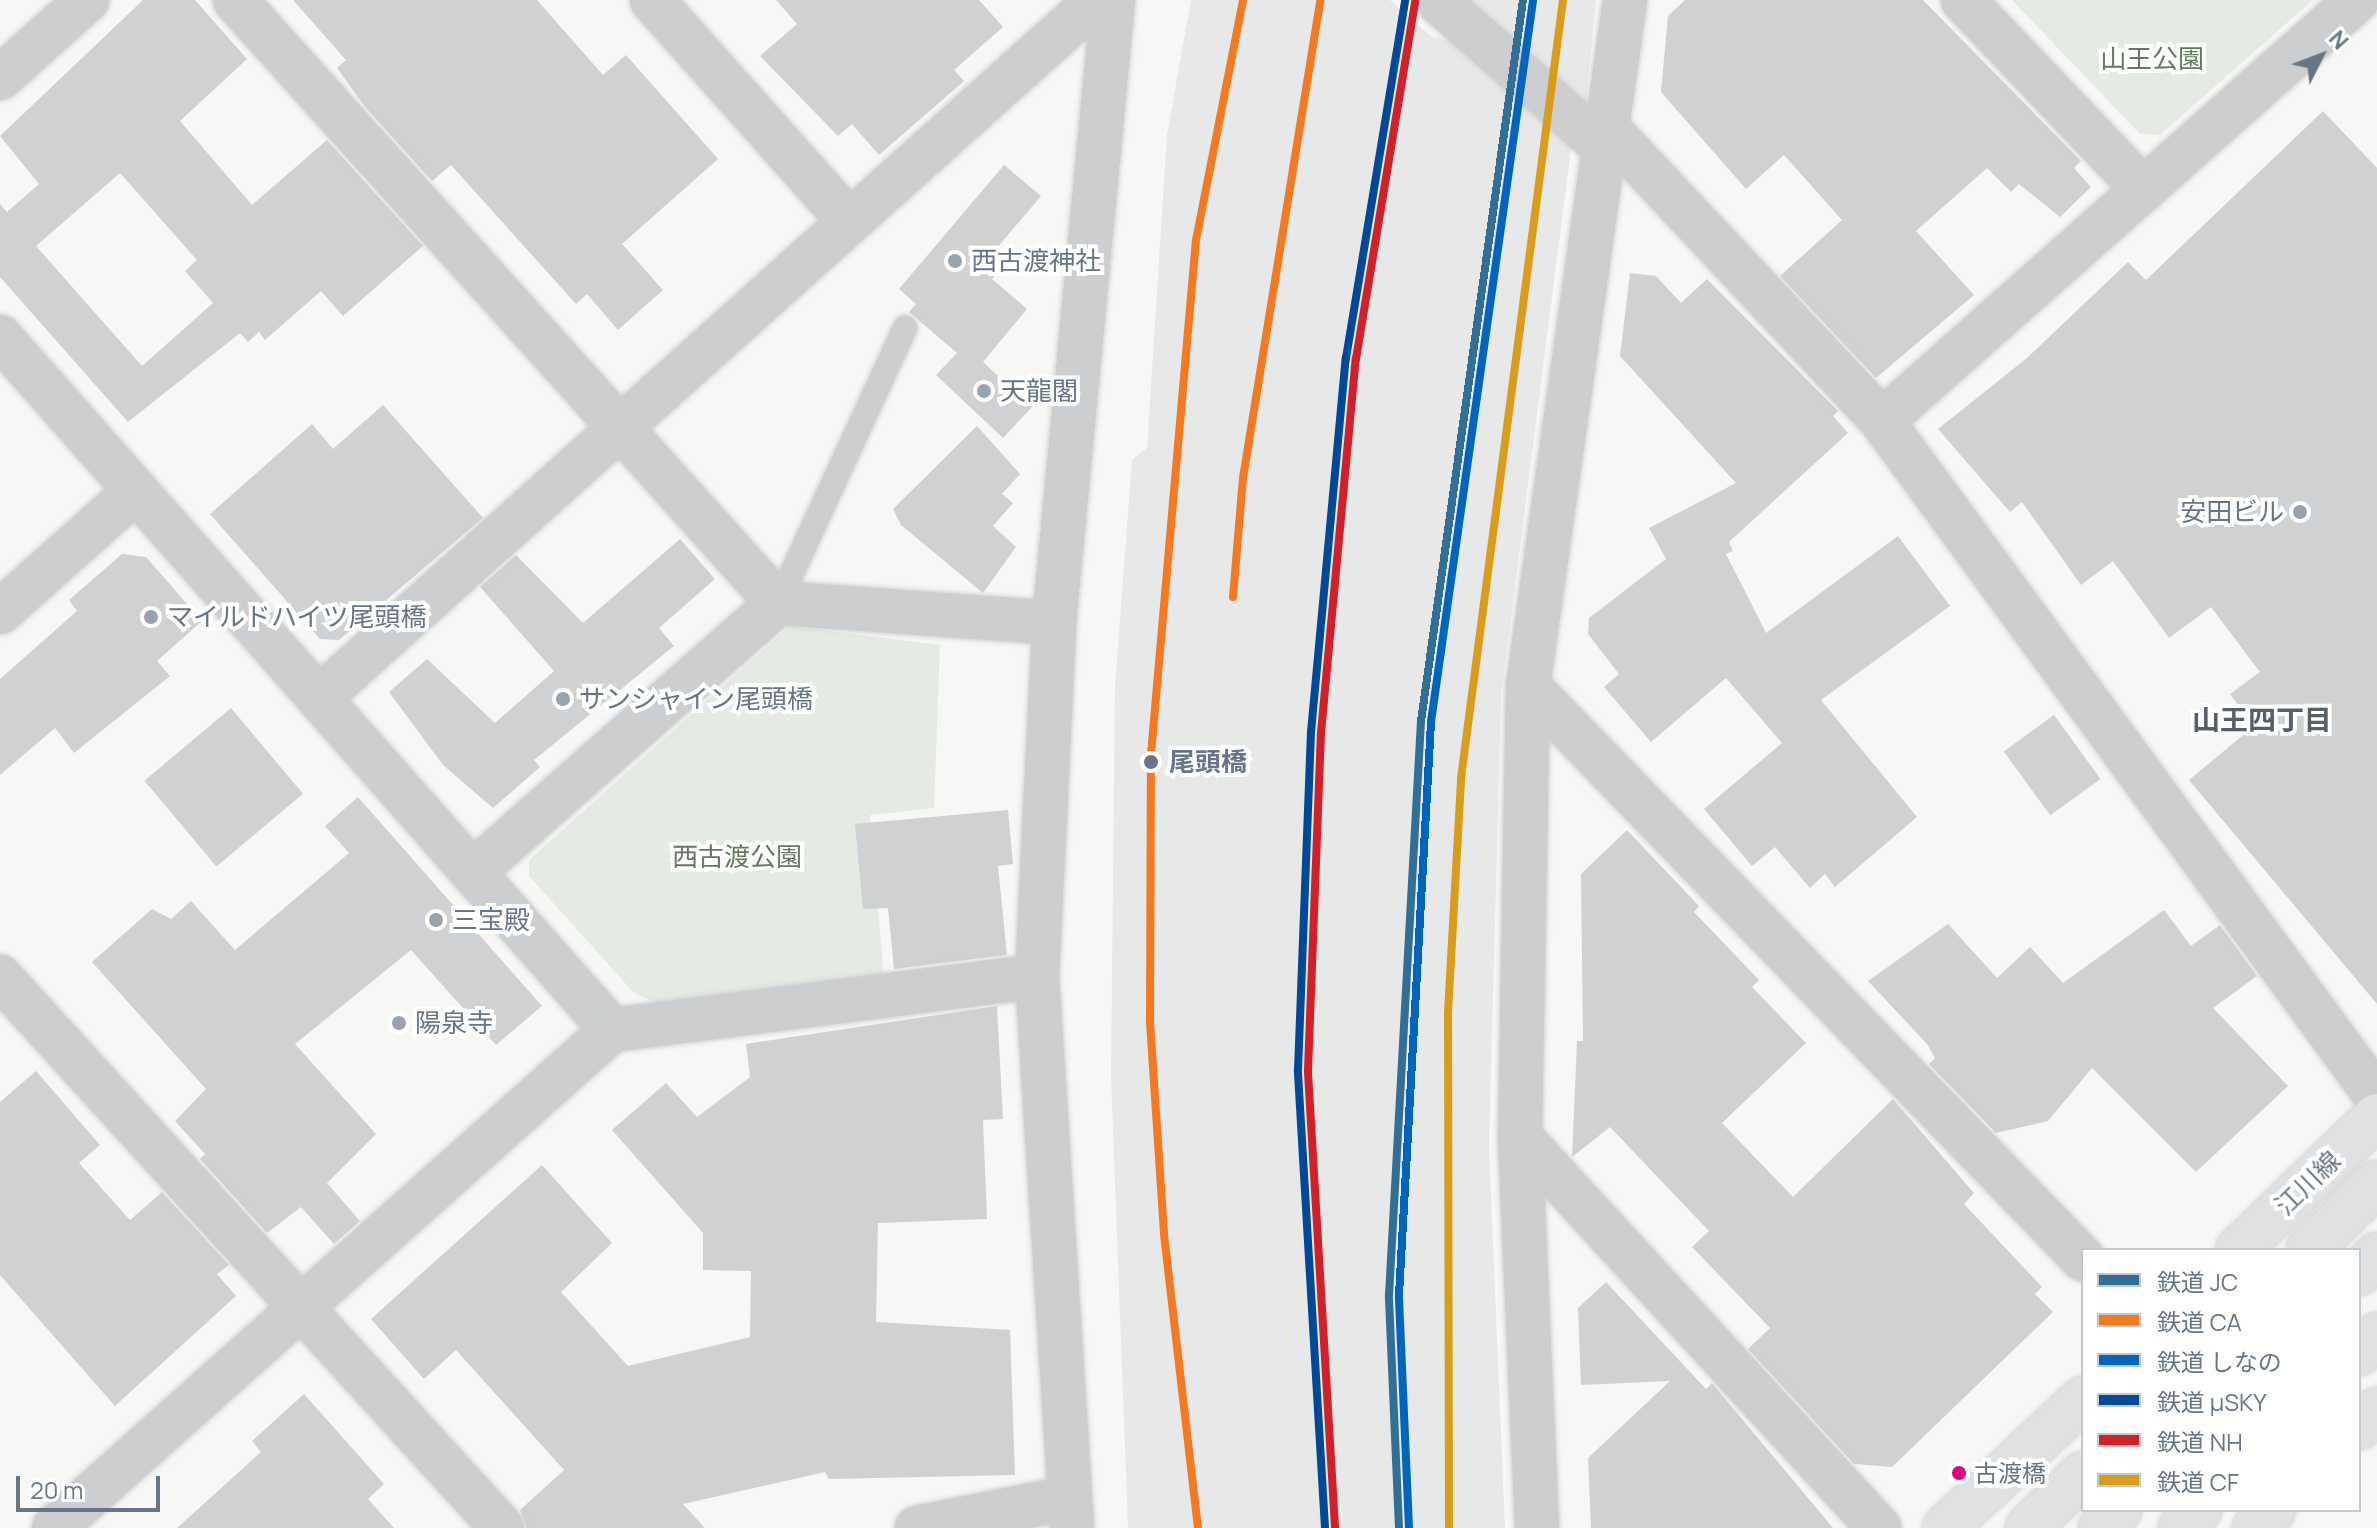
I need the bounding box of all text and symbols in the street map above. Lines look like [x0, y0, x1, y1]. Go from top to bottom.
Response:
north arrow [2281, 16, 2361, 96]
text: N [2322, 24, 2355, 56]
park label: 山王公園 [2100, 43, 2204, 75]
place label: 西古渡神社 [971, 245, 1101, 277]
marker: 西古渡神社 [946, 252, 964, 270]
place label: 天龍閣 [1000, 375, 1078, 407]
marker: 天龍閣 [975, 382, 993, 400]
place label: 安田ビル [2180, 496, 2284, 528]
marker: 安田ビル [2291, 503, 2309, 521]
place label: マイルドハイツ尾頭橋 [167, 601, 427, 633]
marker: マイルドハイツ尾頭橋 [142, 608, 160, 626]
place label: サンシャイン尾頭橋 [579, 683, 813, 715]
marker: サンシャイン尾頭橋 [554, 690, 572, 708]
district label: 山王四丁目 [2192, 702, 2332, 736]
place label: 尾頭橋 [1169, 746, 1247, 778]
marker: 尾頭橋 [1140, 751, 1162, 773]
park label: 西古渡公園 [672, 841, 802, 873]
place label: 三宝殿 [452, 904, 530, 936]
marker: 三宝殿 [427, 911, 445, 929]
place label: 陽泉寺 [415, 1007, 493, 1039]
marker: 陽泉寺 [390, 1014, 408, 1032]
street label: 江川線 [2269, 1145, 2347, 1221]
legend [2081, 1248, 2361, 1512]
text: 鉄道 JC [2157, 1265, 2238, 1298]
text: 鉄道 CA [2157, 1305, 2242, 1338]
text: 鉄道 しなの [2157, 1345, 2282, 1378]
text: 鉄道 μSKY [2157, 1385, 2267, 1418]
text: 鉄道 NH [2157, 1425, 2243, 1458]
place label: 古渡橋 [1974, 1459, 2046, 1487]
scale bar [20, 1460, 164, 1510]
marker: 古渡橋 [1951, 1465, 1967, 1481]
text: 鉄道 CF [2157, 1465, 2239, 1498]
text: 20 m [30, 1473, 83, 1506]

